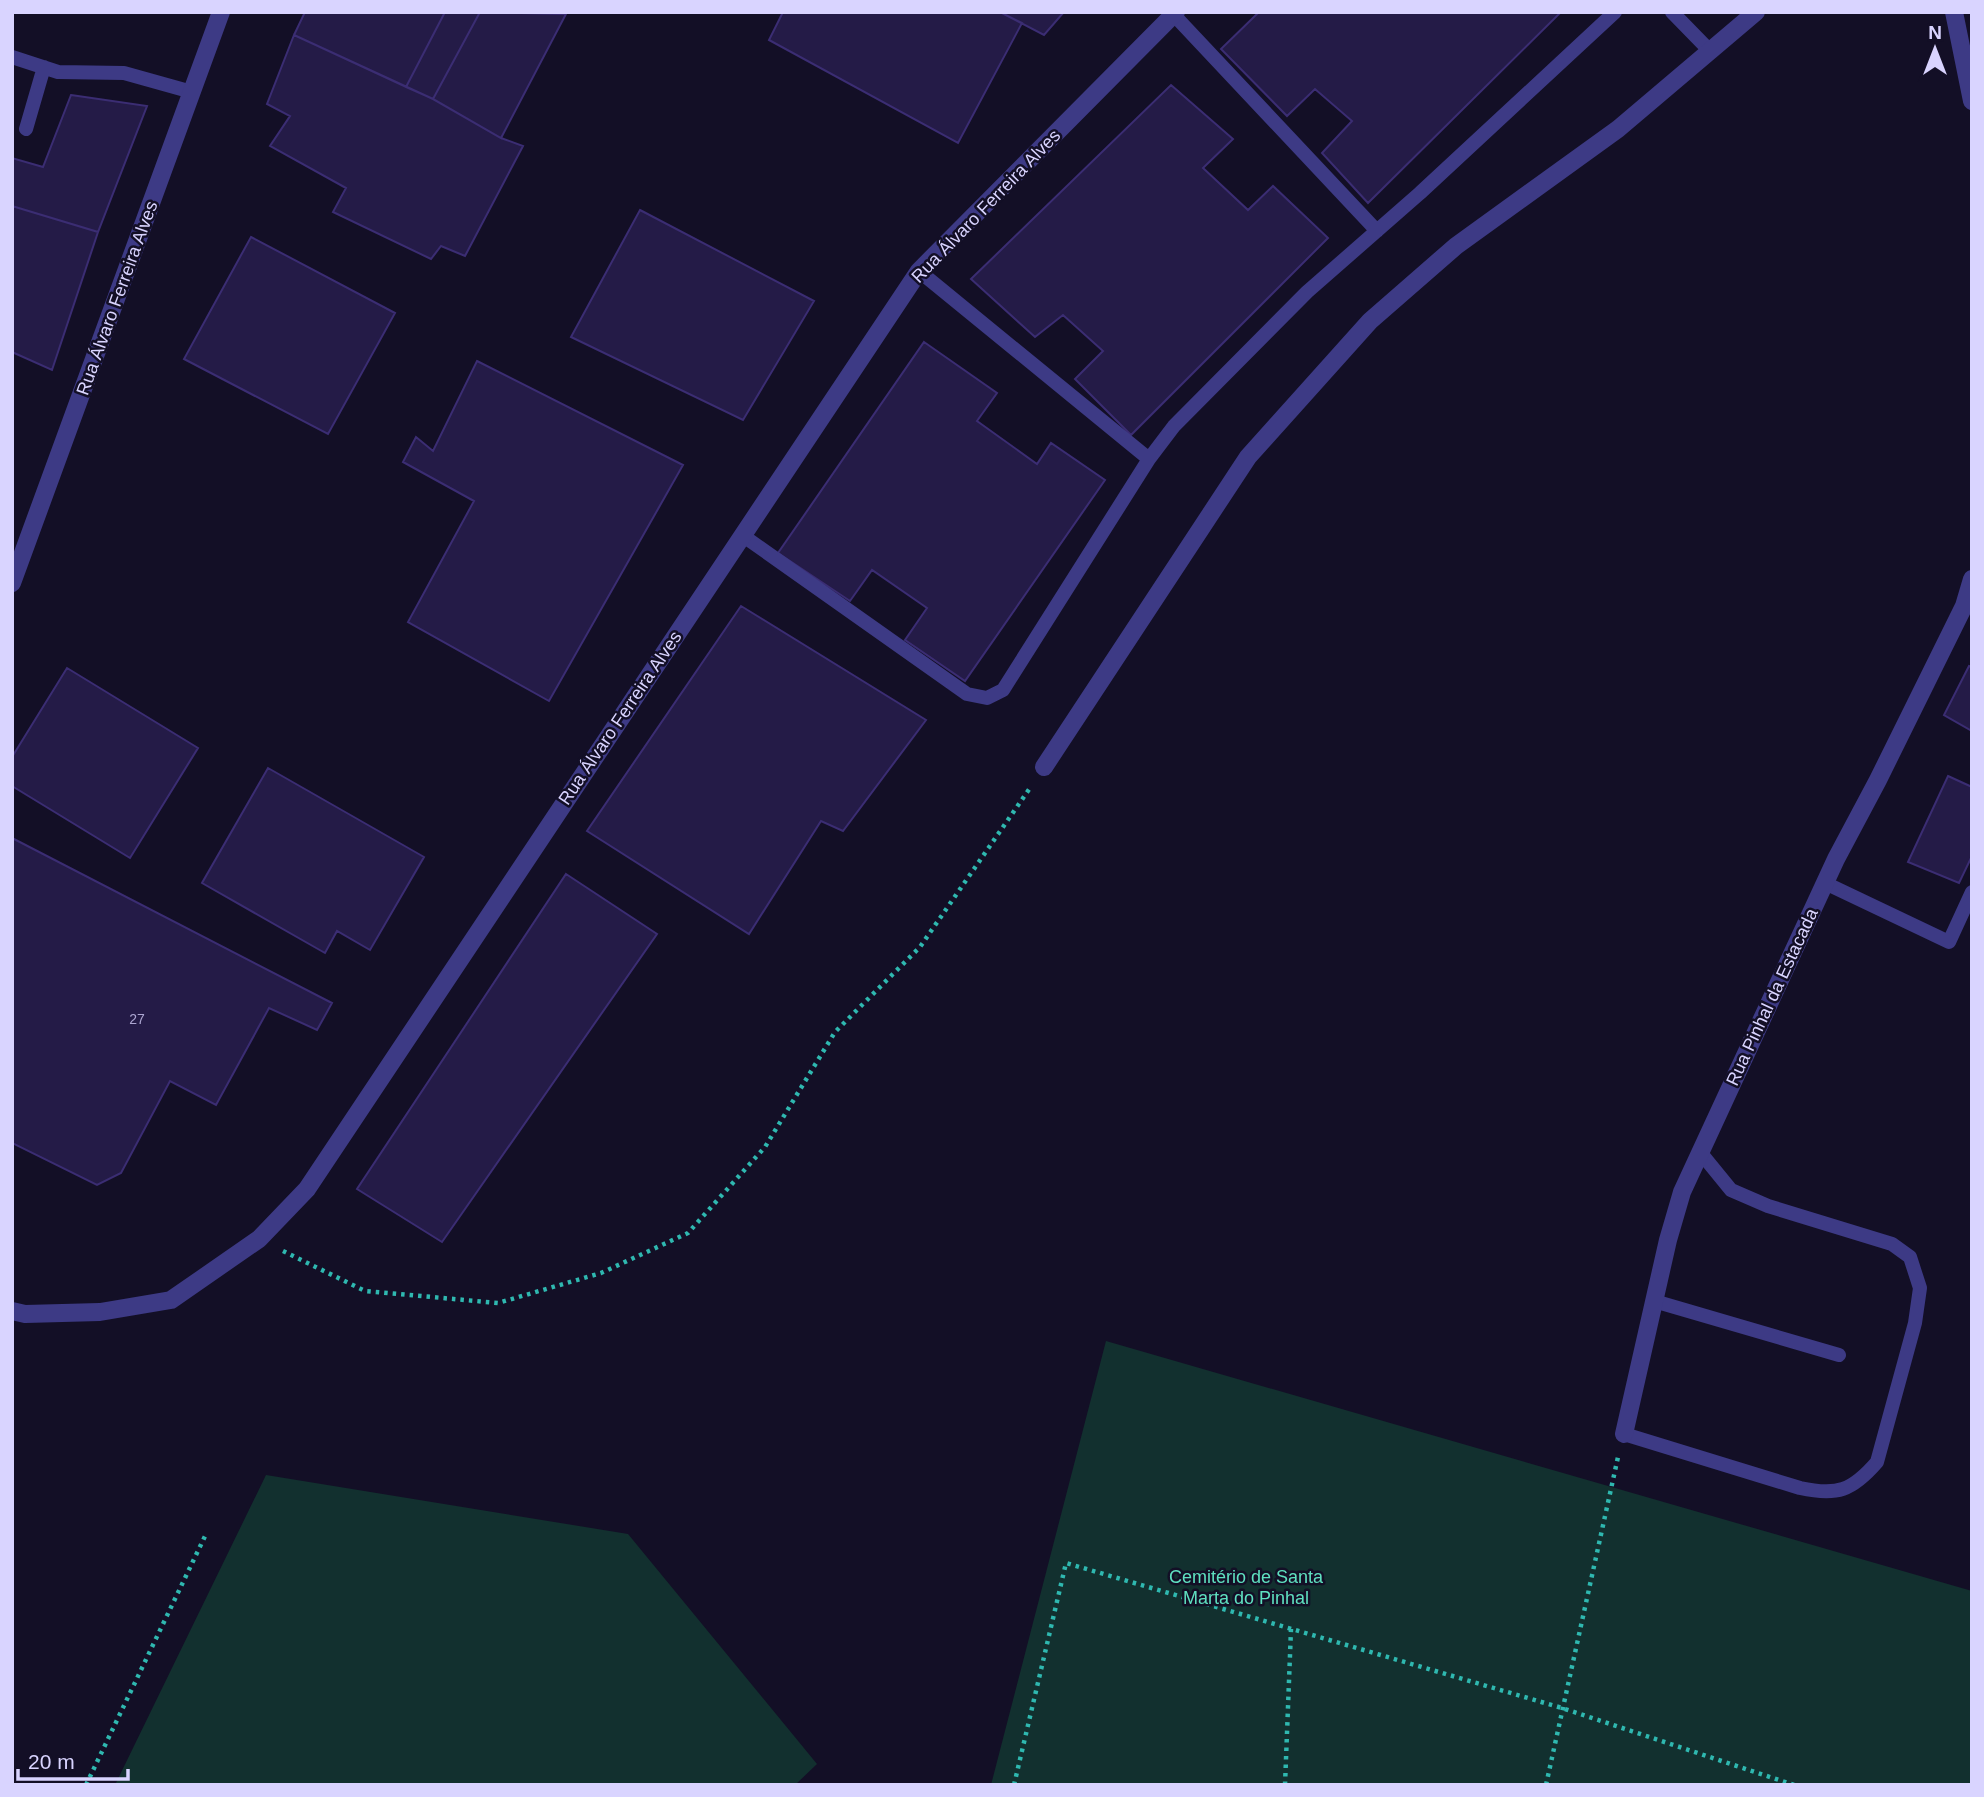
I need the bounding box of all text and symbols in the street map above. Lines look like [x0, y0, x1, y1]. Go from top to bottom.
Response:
north arrow [1900, 14, 1970, 84]
text: N [1928, 22, 1942, 43]
street label: Rua Álvaro Ferreira Alves [908, 125, 1064, 287]
street label: Rua Álvaro Ferreira Alves [73, 198, 161, 398]
street label: Rua Álvaro Ferreira Alves [554, 627, 686, 809]
street label: Rua Pinhal da Estacada [1722, 904, 1822, 1089]
house number: 27 [129, 1011, 145, 1027]
park label: Cemitério de Santa Marta do Pinhal [1169, 1567, 1324, 1608]
scale bar [18, 1738, 128, 1782]
text: 20 m [28, 1750, 75, 1773]

